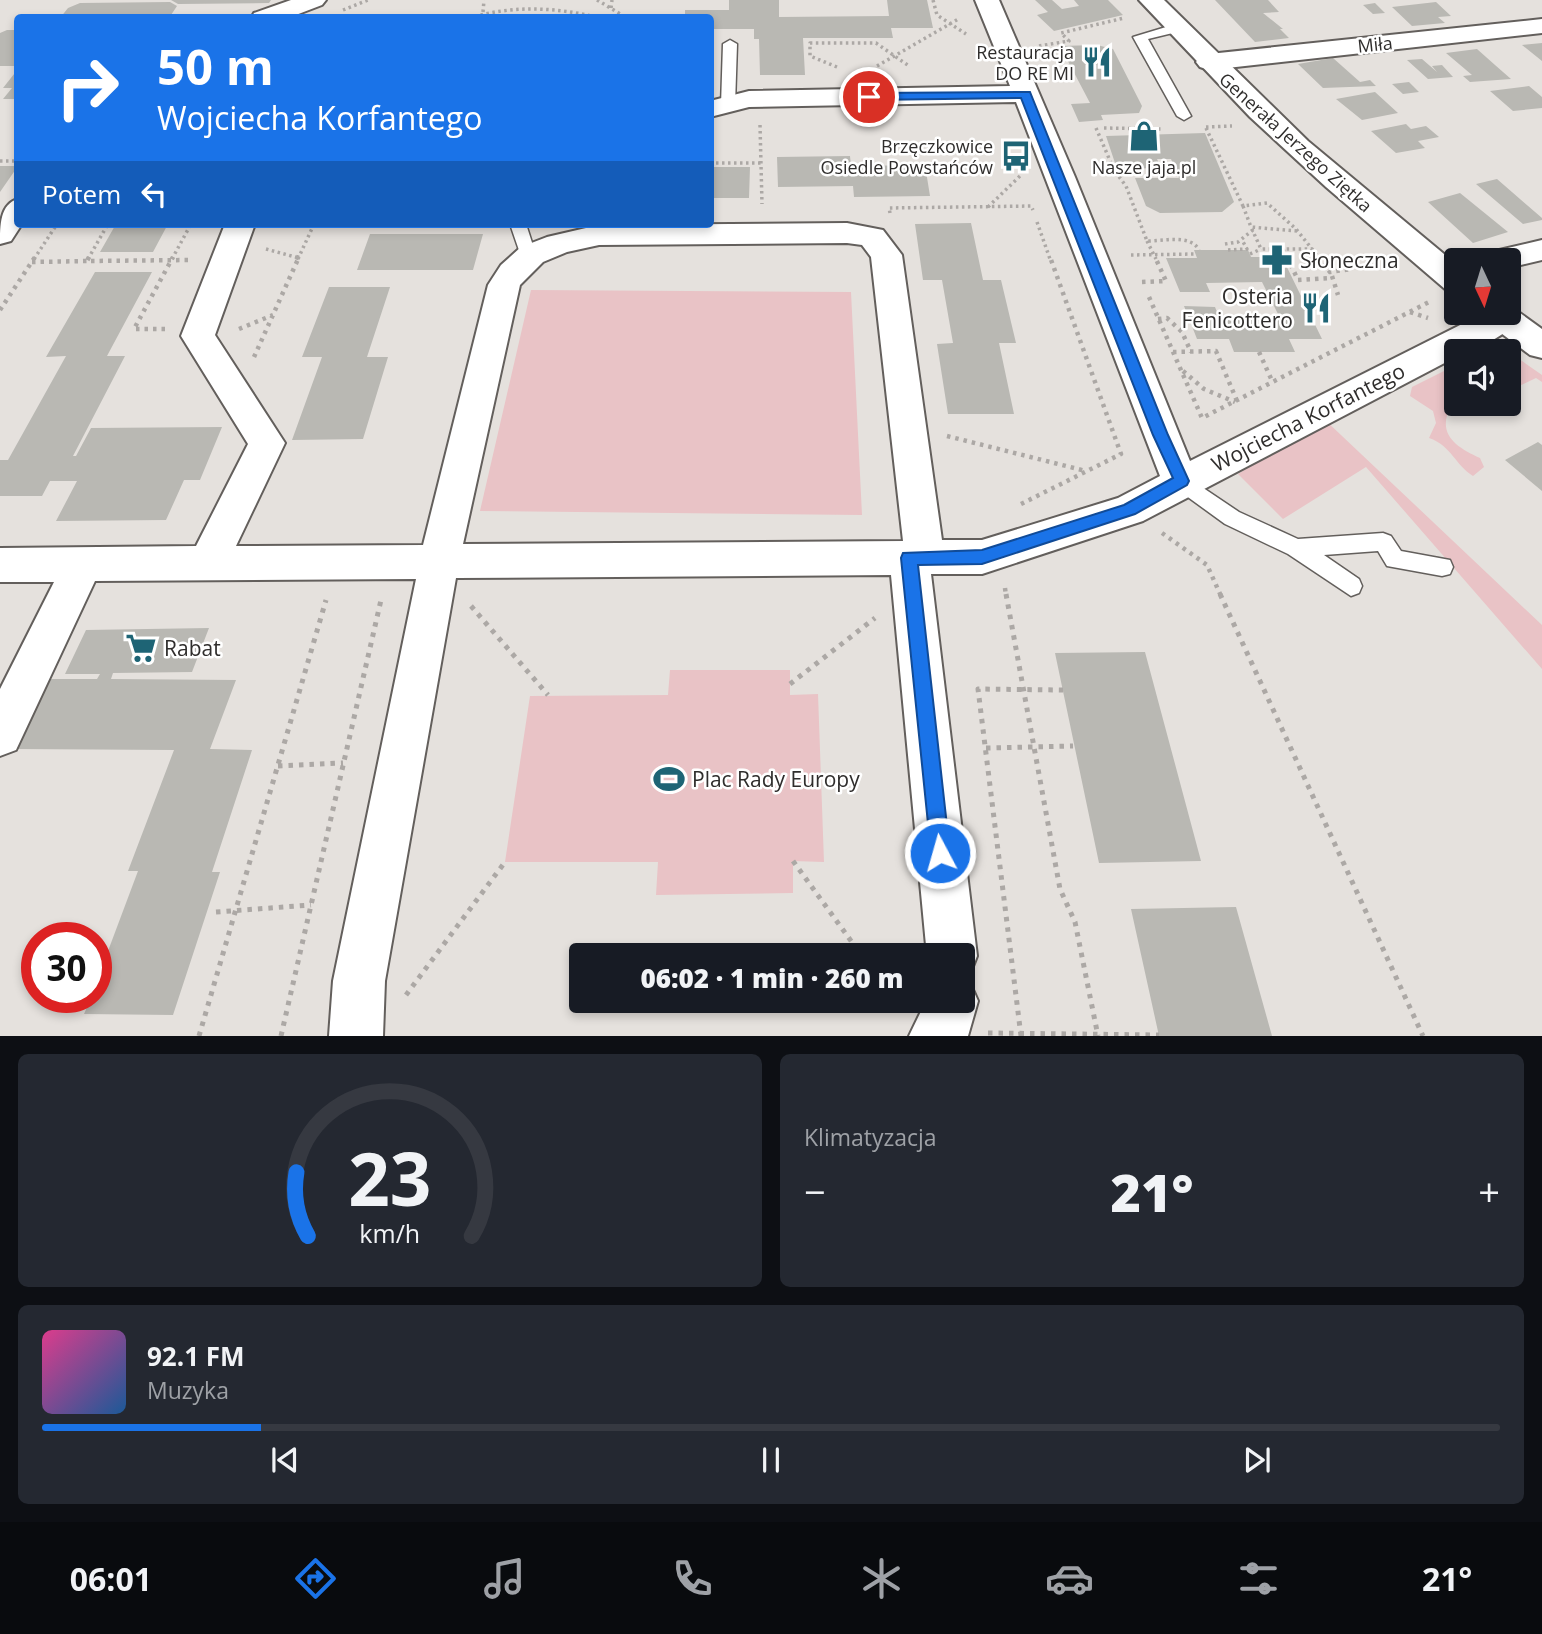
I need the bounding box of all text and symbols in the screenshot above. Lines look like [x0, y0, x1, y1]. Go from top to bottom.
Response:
street label: Miła [1356, 30, 1394, 58]
text: 50 m [157, 33, 274, 99]
place label: Restauracja DO RE MI [976, 40, 1074, 85]
icon: right [42, 42, 133, 133]
restaurant icon: Restauracja DO RE MI [1080, 45, 1114, 79]
pin [839, 67, 899, 127]
street label: Generała Jerzego Ziętka [1214, 67, 1378, 217]
icon: arrive [850, 78, 888, 116]
text: Wojciecha Korfantego [157, 96, 482, 139]
shop icon: Nasze jaja.pl [1127, 119, 1161, 153]
place label: Brzęczkowice Osiedle Powstańców [820, 134, 993, 179]
bus stop icon: Brzęczkowice Osiedle Powstańców [999, 139, 1033, 173]
place label: Nasze jaja.pl [1092, 155, 1196, 179]
icon: left [135, 175, 173, 213]
text: Potem [42, 176, 121, 212]
pharmacy icon: Słoneczna [1260, 243, 1294, 277]
place label: Słoneczna [1300, 246, 1399, 274]
north arrow [1444, 248, 1521, 326]
map controls [1444, 248, 1521, 416]
place label: Osteria Fenicottero [1182, 282, 1293, 334]
restaurant icon: Osteria Fenicottero [1299, 291, 1333, 325]
button: sound [1444, 339, 1521, 416]
street label: Wojciecha Korfantego [1207, 356, 1409, 478]
supermarket icon: Rabat [124, 631, 158, 665]
place label: Rabat [164, 634, 221, 662]
sports icon: Plac Rady Europy [652, 762, 686, 796]
place label: Plac Rady Europy [692, 765, 860, 793]
position arrow [903, 816, 977, 890]
speed limit sign: 30 [21, 922, 112, 1013]
text: 06:02 · 1 min · 260 m [641, 960, 903, 996]
text: Klimatyzacja [804, 1121, 937, 1153]
text: 23 [348, 1129, 432, 1228]
text: 21° [1111, 1156, 1193, 1227]
text: − [804, 1165, 826, 1217]
text: + [1478, 1165, 1500, 1217]
text: km/h [360, 1216, 420, 1250]
text: 92.1 FM [147, 1338, 245, 1374]
text: Muzyka [147, 1374, 229, 1406]
icon: previous [266, 1441, 304, 1479]
icon: pause [752, 1441, 790, 1479]
icon: next [1238, 1441, 1276, 1479]
icon: directions [291, 1554, 340, 1603]
icon: music [480, 1554, 529, 1603]
icon: phone [668, 1554, 717, 1603]
icon: climate [857, 1554, 906, 1603]
icon: car [1045, 1554, 1094, 1603]
icon: filters [1234, 1554, 1283, 1603]
text: 06:01 [70, 1557, 152, 1600]
text: 21° [1422, 1557, 1472, 1600]

